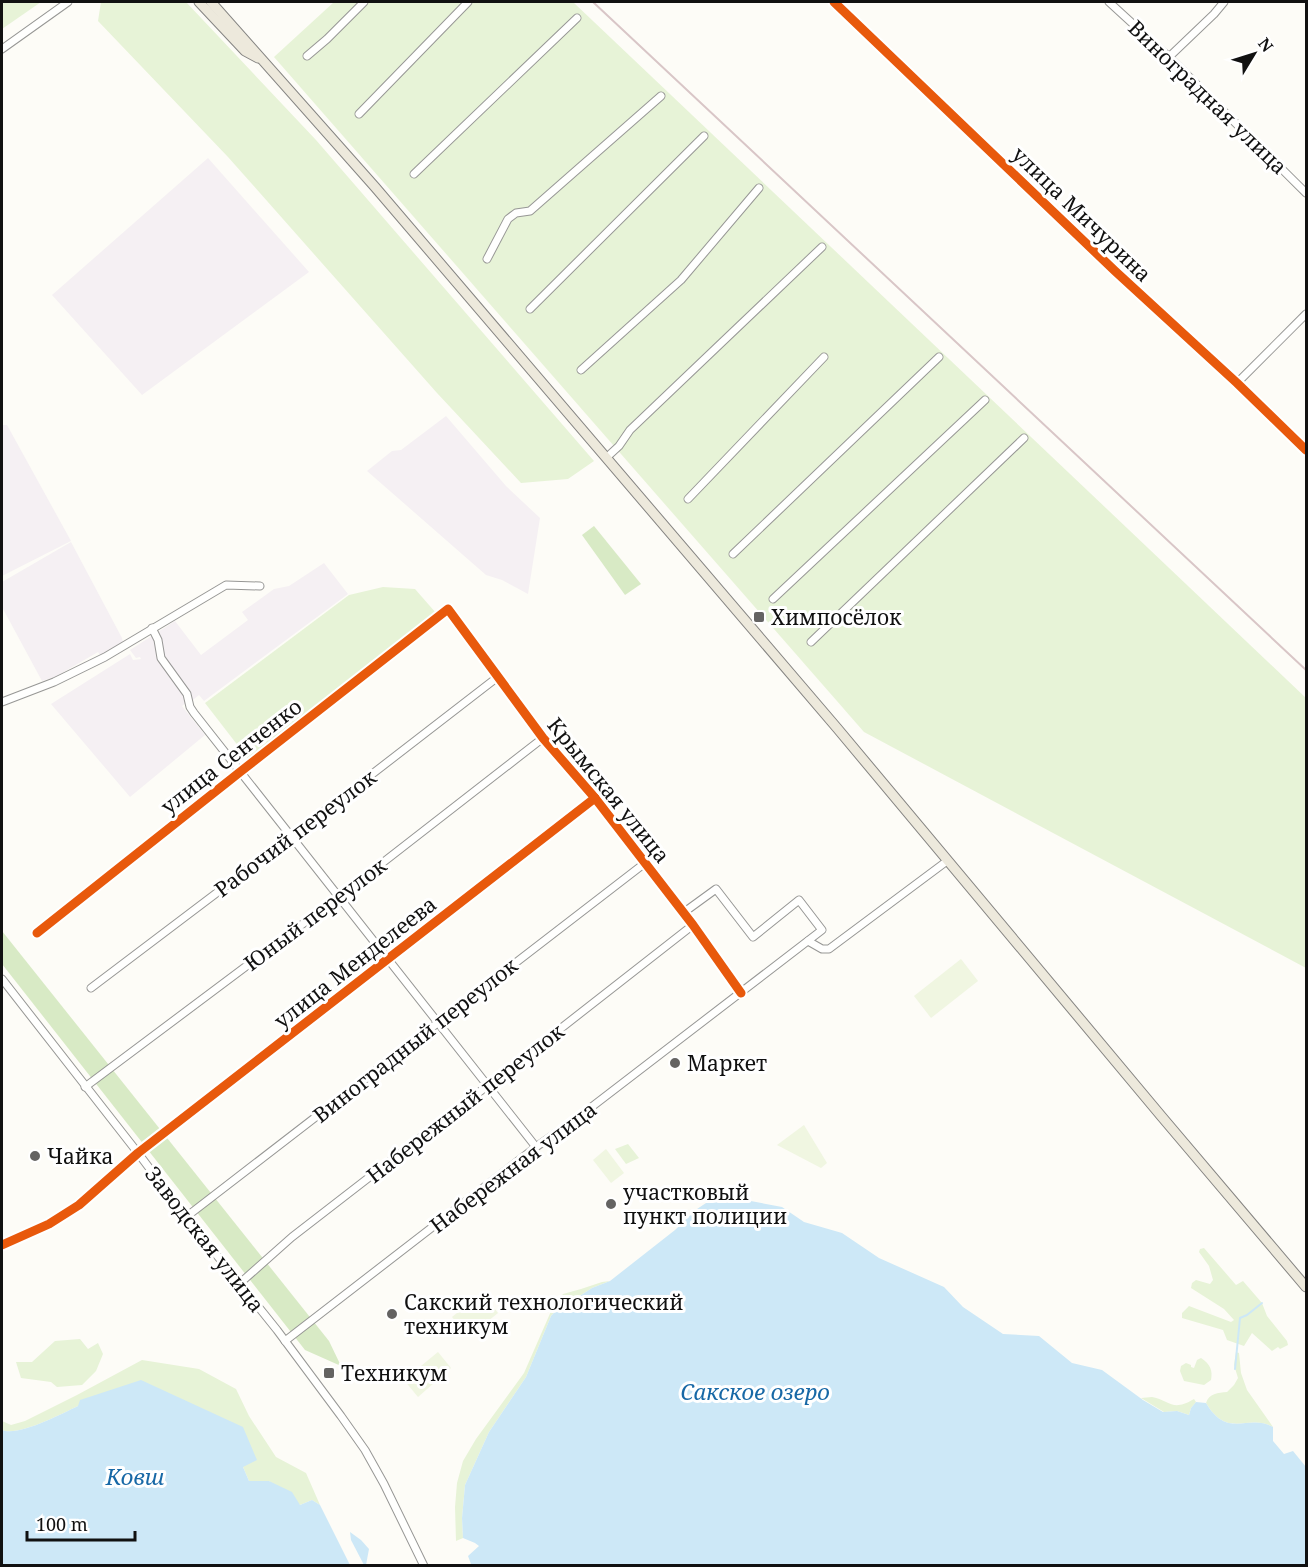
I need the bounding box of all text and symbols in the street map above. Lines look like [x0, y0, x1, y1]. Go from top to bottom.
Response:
street label: Виноградная улица [1122, 14, 1294, 180]
north arrow [1224, 24, 1284, 84]
text: N [1253, 33, 1279, 57]
street label: улица Мичурина [1006, 140, 1158, 288]
place label: Химпосёлок [771, 603, 902, 631]
marker: Химпосёлок [752, 610, 766, 624]
street label: улица Сенченко [155, 692, 307, 820]
street label: Крымская улица [542, 711, 676, 869]
street label: Рабочий переулок [209, 763, 382, 903]
street label: Юный переулок [238, 851, 392, 977]
street label: улица Менделеева [268, 890, 442, 1034]
street label: Виноградный переулок [307, 951, 524, 1129]
street label: Набережный переулок [360, 1017, 570, 1189]
place label: Маркет [687, 1049, 767, 1077]
marker: Маркет [668, 1056, 682, 1070]
street label: Набережная улица [424, 1095, 602, 1239]
place label: Чайка [47, 1142, 113, 1170]
marker: Чайка [28, 1149, 42, 1163]
street label: Заводская улица [139, 1160, 271, 1318]
place label: участковый пункт полиции [623, 1178, 787, 1230]
marker: участковый пункт полиции [604, 1197, 618, 1211]
place label: Сакский технологический техникум [404, 1288, 683, 1340]
marker: Сакский технологический техникум [385, 1307, 399, 1321]
place label: Техникум [341, 1359, 447, 1387]
marker: Техникум [322, 1366, 336, 1380]
water label: Сакское озеро [680, 1376, 830, 1406]
water label: Ковш [105, 1461, 165, 1491]
scale bar [27, 1504, 135, 1542]
text: 100 m [36, 1512, 88, 1536]

